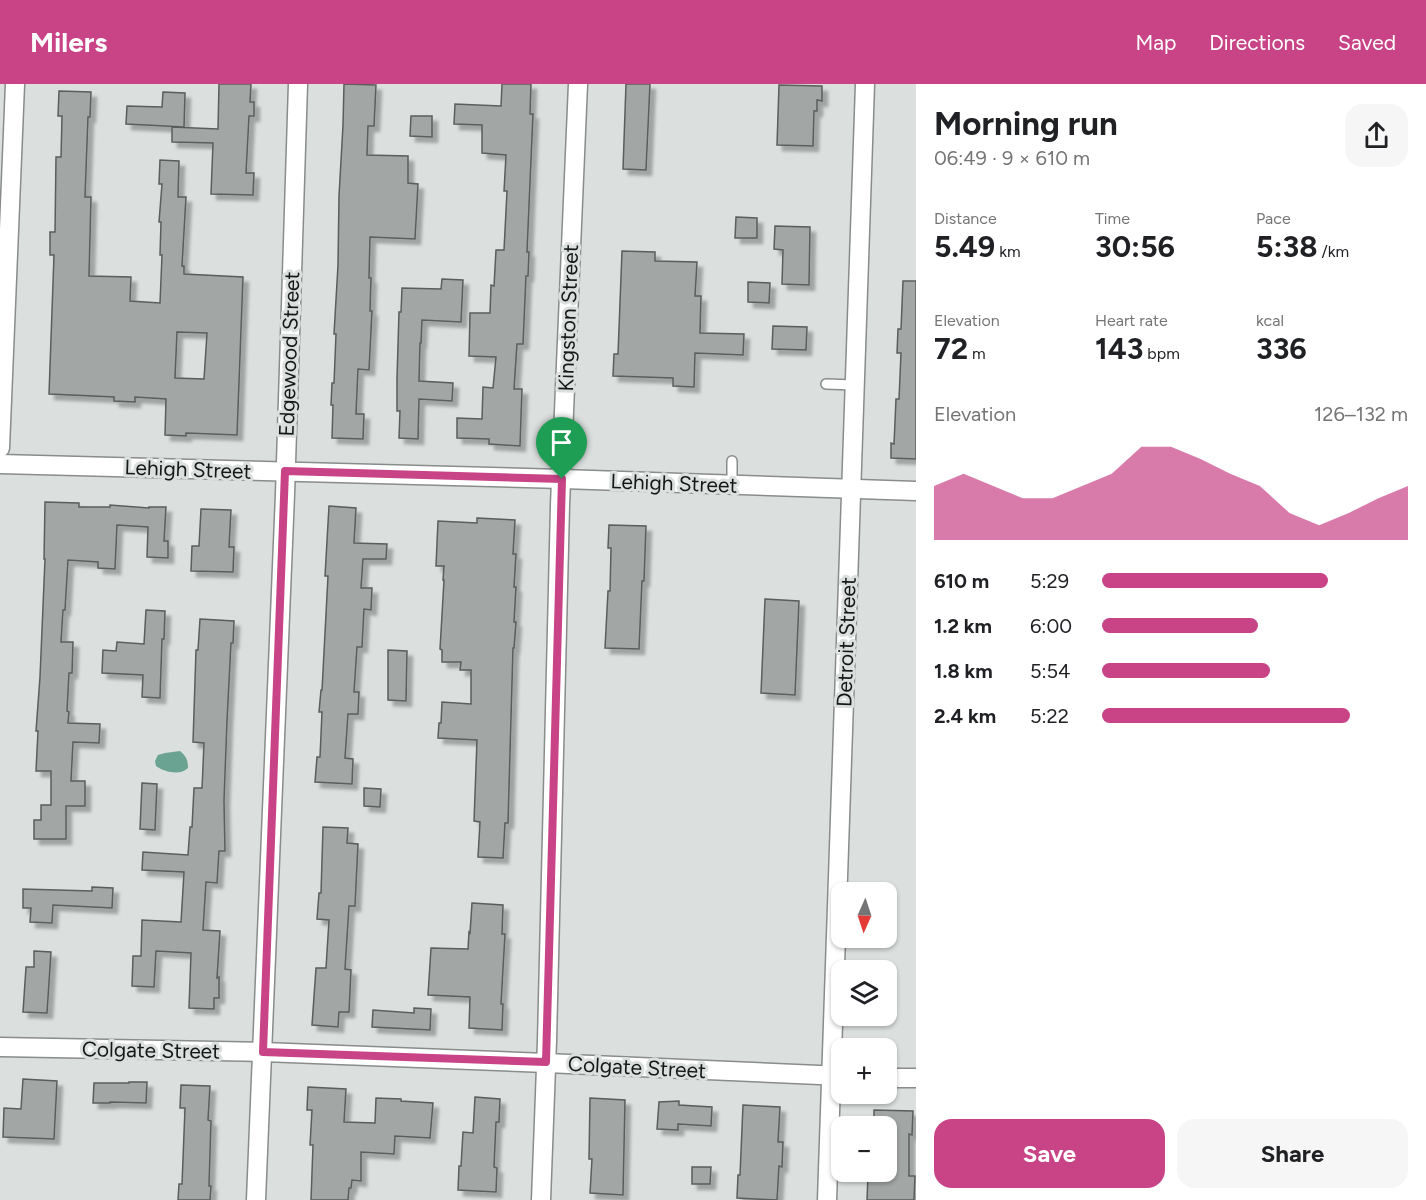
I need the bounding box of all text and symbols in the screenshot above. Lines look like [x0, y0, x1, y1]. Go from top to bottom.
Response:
text: Milers [30, 25, 107, 59]
text: Map [1135, 30, 1176, 55]
text: Directions [1209, 30, 1305, 55]
text: Saved [1338, 30, 1396, 55]
text: Morning run [934, 104, 1118, 143]
button: share [1345, 104, 1408, 167]
text: 06:49 · 9 × 610 m [934, 146, 1090, 170]
text: Distance [934, 209, 997, 228]
text: Time [1095, 209, 1130, 228]
text: Pace [1256, 209, 1291, 228]
text: 5.49 [934, 228, 995, 265]
text: 30:56 [1095, 228, 1175, 265]
text: 5:38 [1256, 228, 1318, 265]
text: km [995, 242, 1021, 261]
text: /km [1318, 242, 1349, 261]
street label: Kingston Street [553, 244, 583, 392]
street label: Edgewood Street [274, 271, 304, 437]
text: Elevation [934, 311, 1000, 330]
text: Heart rate [1095, 311, 1168, 330]
text: kcal [1256, 311, 1284, 330]
text: 72 [934, 330, 968, 367]
text: 143 [1095, 330, 1143, 367]
text: 336 [1256, 330, 1307, 367]
text: m [968, 344, 986, 363]
text: bpm [1143, 344, 1180, 363]
text: Elevation [934, 402, 1016, 426]
text: 126–132 m [1314, 402, 1408, 426]
pin [536, 417, 587, 479]
icon: arrive [545, 426, 578, 459]
street label: Lehigh Street [124, 454, 252, 484]
street label: Lehigh Street [610, 468, 738, 498]
text: 610 m [934, 569, 989, 593]
text: 5:29 [1030, 569, 1069, 593]
street label: Detroit Street [831, 577, 861, 707]
text: 1.2 km [934, 614, 992, 638]
text: 6:00 [1030, 614, 1072, 638]
text: 1.8 km [934, 659, 993, 683]
text: 5:54 [1030, 659, 1070, 683]
text: 2.4 km [934, 704, 996, 728]
text: 5:22 [1030, 704, 1069, 728]
north arrow [831, 882, 897, 948]
map controls [831, 882, 897, 1182]
button: layers [831, 960, 897, 1026]
street label: Colgate Street [82, 1036, 220, 1064]
button: + [831, 1038, 897, 1104]
street label: Colgate Street [567, 1051, 707, 1083]
button: − [831, 1116, 897, 1182]
button: Save [934, 1119, 1165, 1188]
button: Share [1177, 1119, 1408, 1188]

